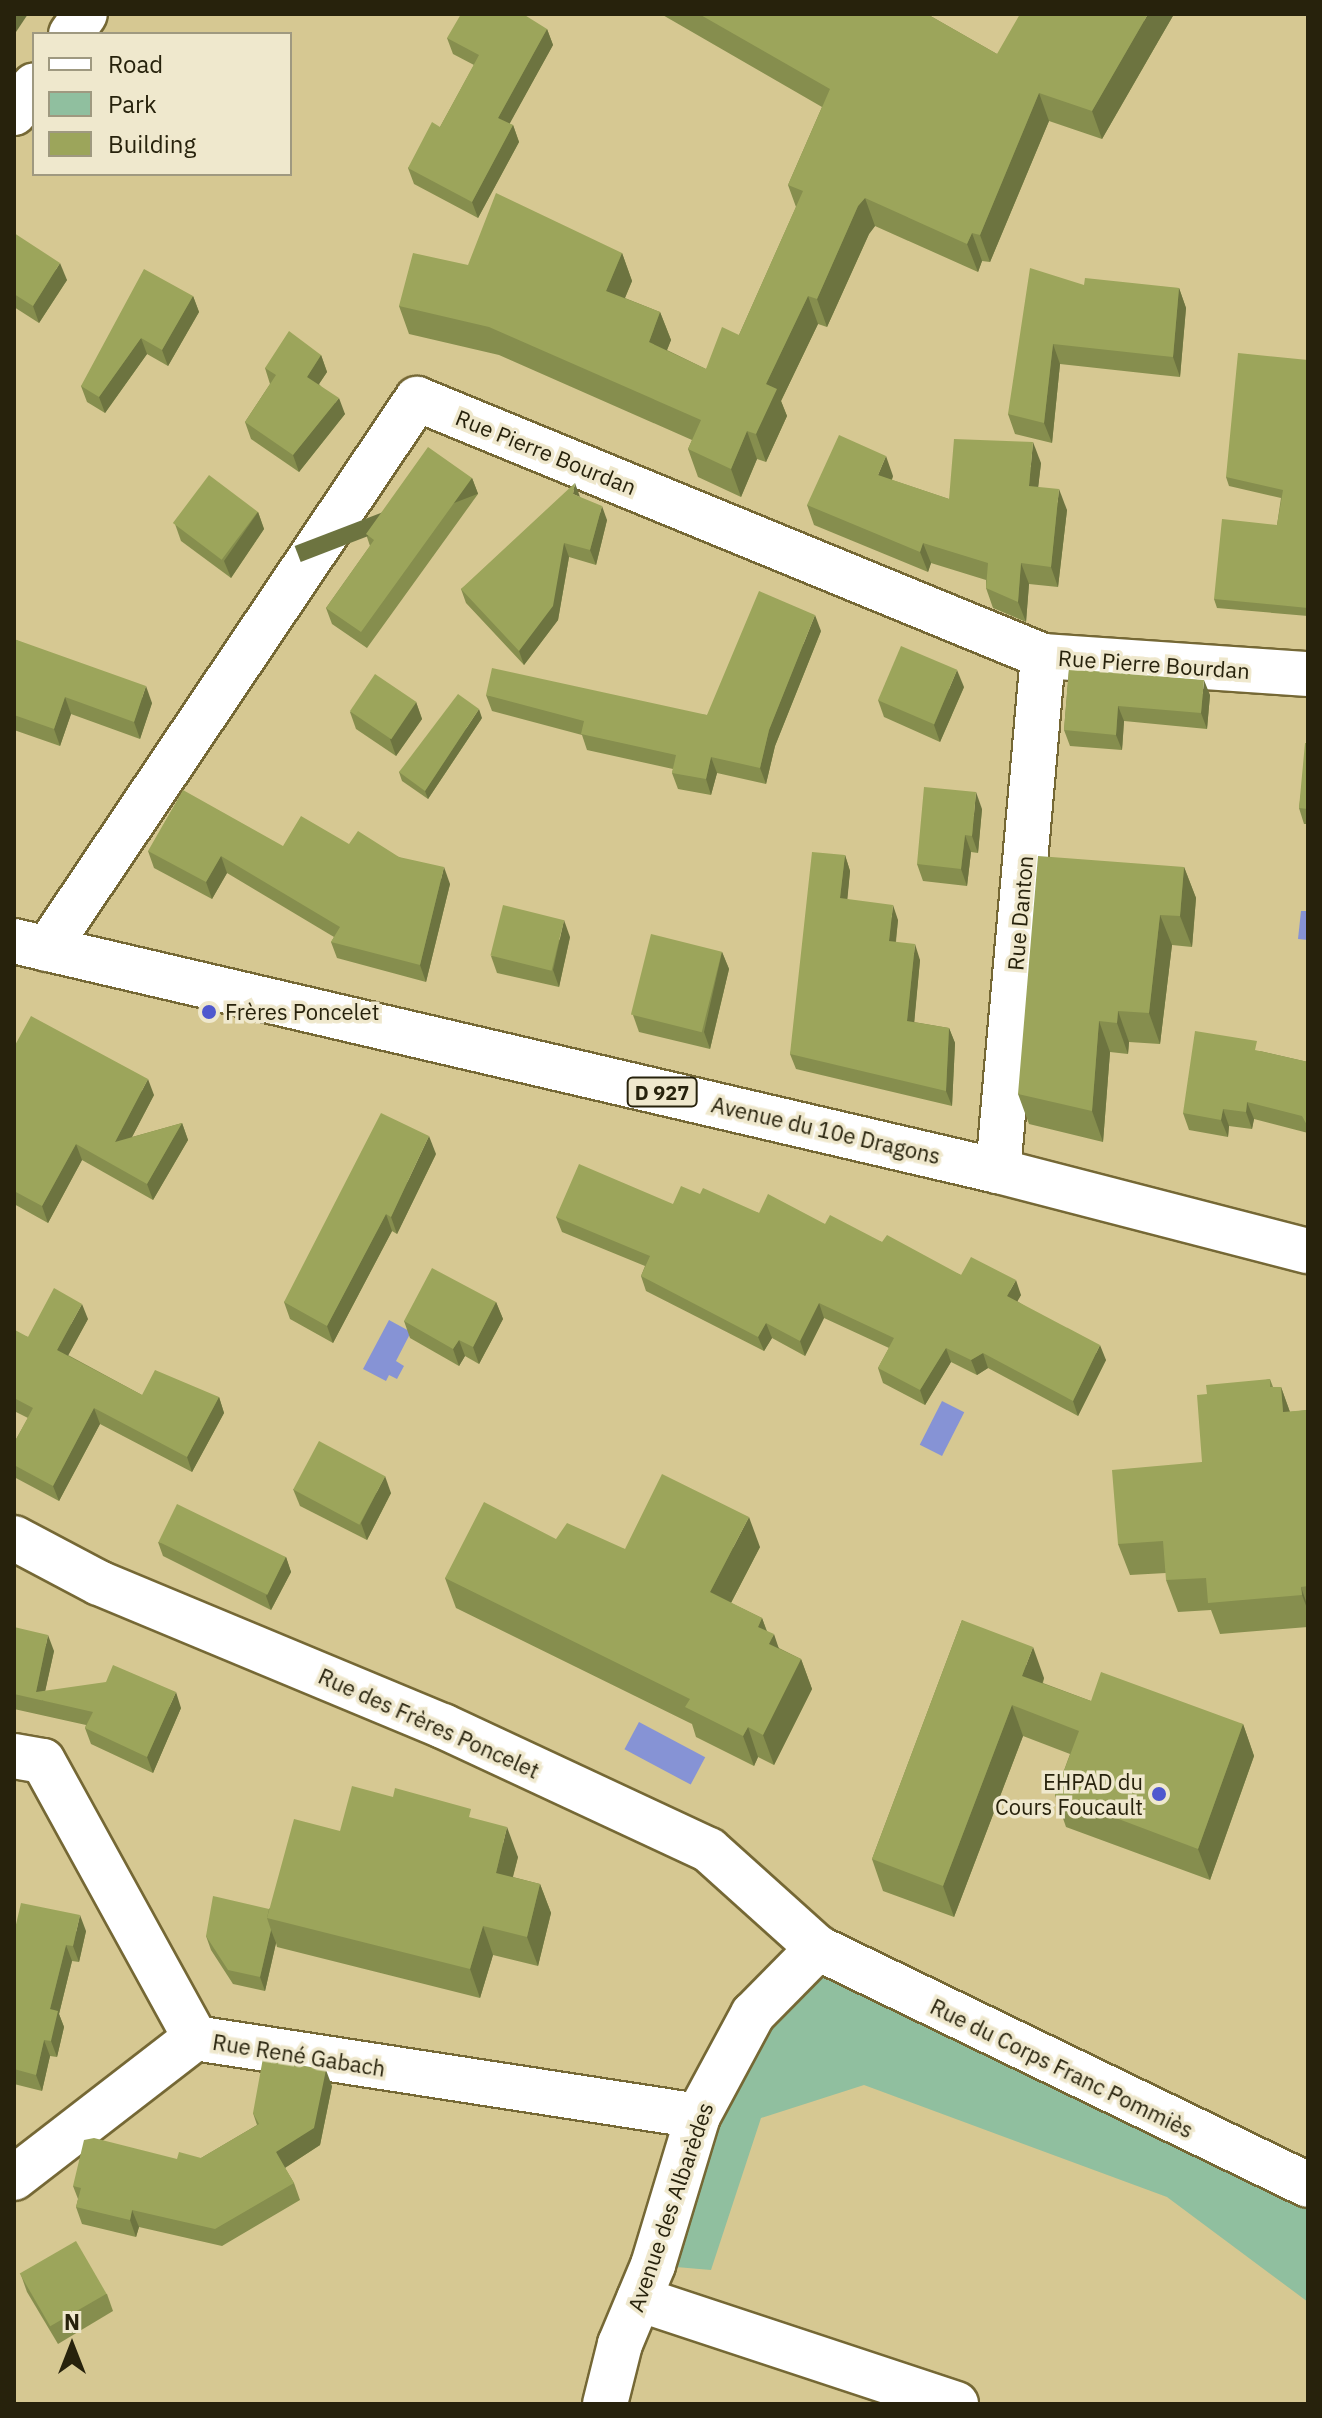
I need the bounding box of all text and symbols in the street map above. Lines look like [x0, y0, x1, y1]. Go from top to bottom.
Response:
legend [32, 32, 292, 176]
text: Road [108, 48, 163, 80]
text: Park [108, 88, 157, 120]
text: Building [108, 128, 196, 160]
street label: Rue Pierre Bourdan [452, 404, 640, 500]
street label: Rue Pierre Bourdan [1057, 644, 1251, 684]
street label: Rue Danton [1002, 854, 1038, 972]
place label: Frères Poncelet [225, 999, 379, 1025]
marker: Frères Poncelet [200, 1003, 218, 1021]
road number: D 927 [626, 1076, 698, 1108]
street label: Avenue du 10e Dragons [709, 1091, 943, 1169]
street label: Rue des Frères Poncelet [314, 1662, 544, 1784]
place label: EHPAD du Cours Foucault [995, 1768, 1143, 1820]
marker: EHPAD du Cours Foucault [1150, 1785, 1168, 1803]
street label: Rue du Corps Franc Pommiès [926, 1993, 1198, 2143]
street label: Rue René Gabach [211, 2028, 387, 2082]
street label: Avenue des Albarèdes [622, 2099, 718, 2315]
north arrow [32, 2306, 112, 2386]
text: N [64, 2307, 80, 2336]

